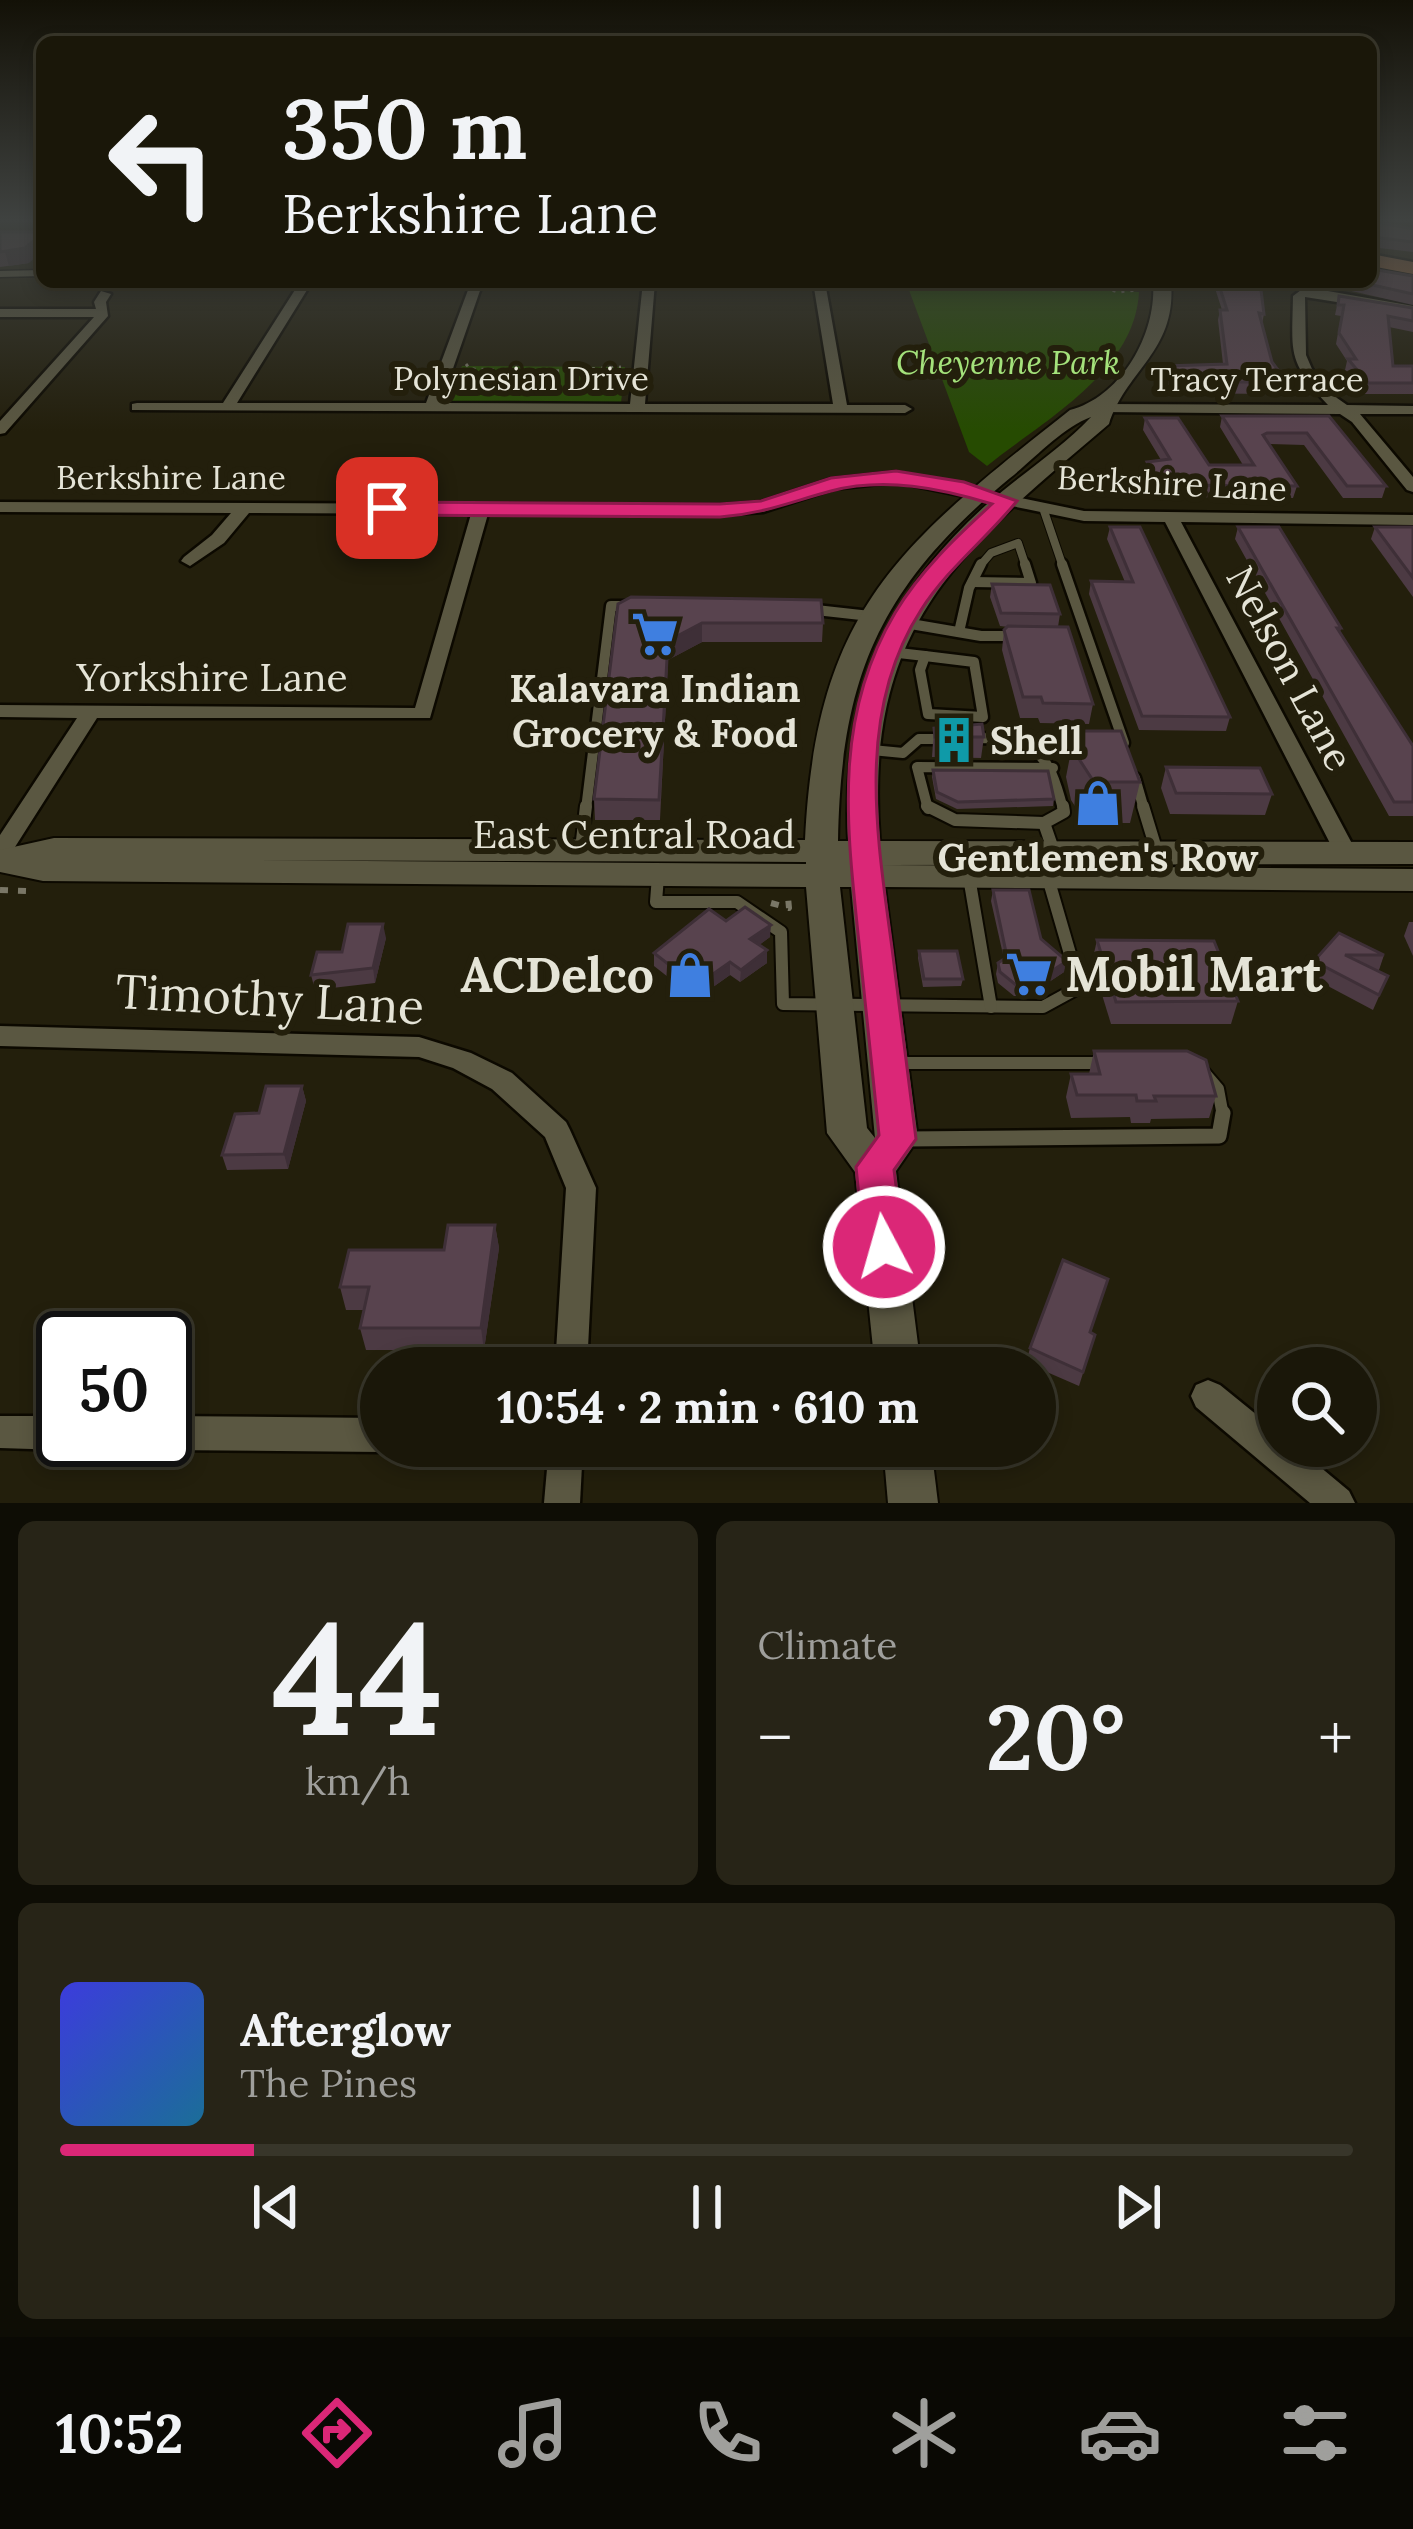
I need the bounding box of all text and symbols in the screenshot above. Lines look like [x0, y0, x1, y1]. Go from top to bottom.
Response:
text: 350 m [282, 74, 527, 182]
icon: left [84, 84, 240, 240]
text: Berkshire Lane [282, 179, 658, 248]
park label: Cheyenne Park [896, 341, 1120, 383]
street label: Polynesian Drive [393, 357, 649, 399]
street label: Tracy Terrace [1150, 358, 1364, 400]
street label: Berkshire Lane [56, 456, 286, 498]
street label: Berkshire Lane [1056, 456, 1288, 510]
pin [336, 457, 438, 559]
icon: arrive [354, 475, 420, 541]
street label: Nelson Lane [1215, 557, 1365, 779]
supermarket icon: Kalavara Indian Grocery & Food [630, 609, 680, 659]
street label: Yorkshire Lane [75, 652, 348, 702]
place label: Kalavara Indian Grocery & Food [509, 663, 801, 758]
building icon: Shell [929, 715, 979, 765]
place label: Shell [990, 715, 1083, 765]
shop icon: Gentlemen's Row [1073, 778, 1123, 828]
street label: East Central Road [473, 809, 795, 859]
place label: Gentlemen's Row [938, 832, 1259, 882]
place label: Mobil Mart [1065, 943, 1324, 1004]
place label: ACDelco [461, 944, 654, 1005]
supermarket icon: Mobil Mart [1004, 949, 1054, 999]
shop icon: ACDelco [665, 950, 715, 1000]
street label: Timothy Lane [114, 960, 426, 1037]
position arrow [821, 1184, 947, 1310]
speed limit sign: 50 [36, 1311, 192, 1467]
map controls [1257, 1347, 1377, 1467]
button: search [1257, 1347, 1377, 1467]
text: 10:54 · 2 min · 610 m [497, 1378, 919, 1435]
text: 44 [272, 1578, 444, 1778]
text: Climate [758, 1620, 897, 1670]
text: 20° [985, 1679, 1125, 1795]
text: − [758, 1695, 792, 1779]
text: + [1318, 1695, 1353, 1779]
text: km/h [305, 1756, 410, 1806]
text: Afterglow [240, 2001, 451, 2058]
text: The Pines [240, 2058, 417, 2108]
icon: previous [243, 2174, 309, 2240]
icon: pause [674, 2174, 740, 2240]
icon: next [1105, 2174, 1171, 2240]
icon: directions [295, 2391, 379, 2475]
icon: music [491, 2391, 575, 2475]
icon: phone [686, 2391, 770, 2475]
icon: climate [882, 2391, 966, 2475]
icon: car [1078, 2391, 1162, 2475]
icon: filters [1273, 2391, 1357, 2475]
text: 10:52 [56, 2399, 184, 2468]

